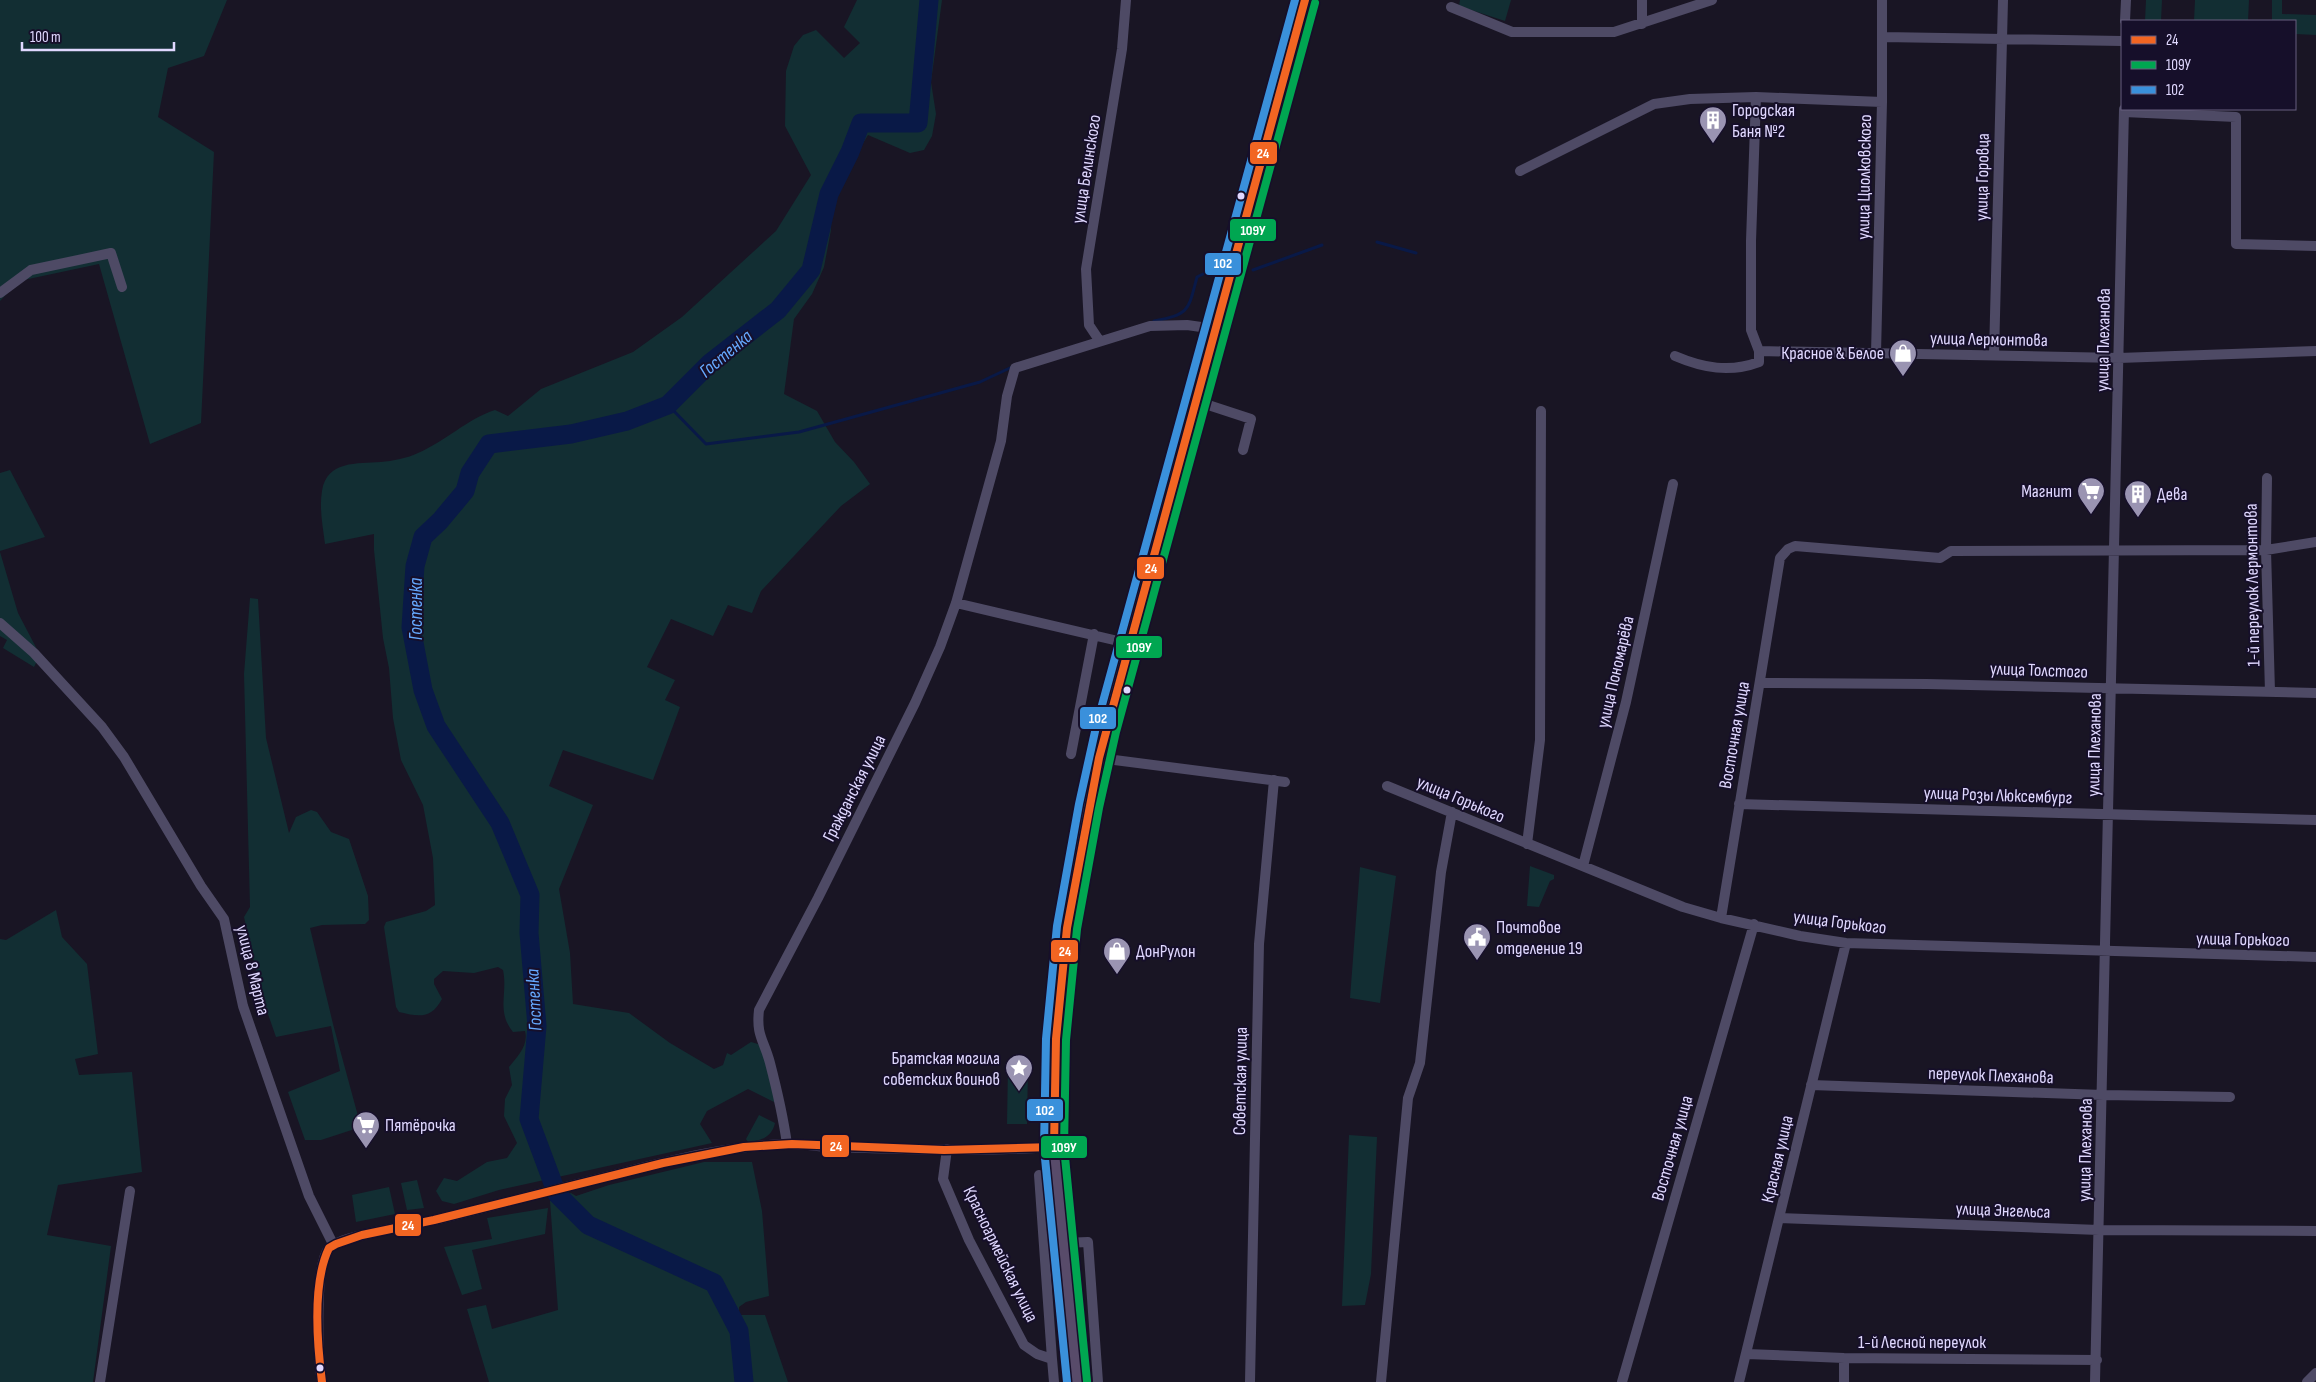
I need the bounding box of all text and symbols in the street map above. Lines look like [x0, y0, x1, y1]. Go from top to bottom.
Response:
scale bar [22, 20, 175, 52]
legend [2121, 20, 2296, 110]
text: 100 m [30, 28, 61, 47]
text: 24 [2166, 31, 2178, 50]
text: 109У [2166, 56, 2191, 75]
text: 102 [2166, 81, 2184, 100]
place label: Городская Баня №2 [1732, 100, 1795, 142]
building icon: Городская Баня №2 [1698, 105, 1728, 144]
street label: улица Белинского [1068, 113, 1105, 225]
street label: улица Циолковского [1853, 114, 1876, 240]
street label: улица Горовца [1971, 133, 1994, 221]
line badge: 24 [1249, 141, 1278, 165]
text: 24 [1257, 145, 1270, 162]
unlabelled marker [1236, 191, 1246, 201]
line badge: 109У [1229, 218, 1277, 242]
text: 109У [1240, 222, 1266, 239]
line badge: 102 [1204, 252, 1242, 276]
text: 102 [1214, 255, 1232, 272]
street label: улица Плеханова [2092, 288, 2115, 392]
water label: Гостенка [695, 325, 757, 383]
street label: улица Лермонтова [1930, 328, 2048, 351]
shop icon: Красное & Белое [1888, 338, 1918, 377]
place label: Красное & Белое [1781, 343, 1884, 364]
supermarket icon: Магнит [2076, 476, 2106, 515]
building icon: Дева [2123, 479, 2153, 518]
place label: Магнит [2021, 481, 2072, 502]
place label: Дева [2157, 484, 2187, 505]
street label: 1-й переулок Лермонтова [2241, 503, 2264, 667]
line badge: 24 [1136, 556, 1165, 580]
text: 24 [1145, 560, 1158, 577]
water label: Гостенка [405, 578, 428, 640]
street label: улица Пономарёва [1592, 614, 1639, 730]
line badge: 109У [1115, 635, 1163, 659]
text: 109У [1126, 639, 1152, 656]
street label: улица Толстого [1990, 658, 2088, 683]
street label: Восточная улица [1715, 680, 1754, 790]
unlabelled marker [1122, 685, 1132, 695]
street label: улица Плеханова [2083, 693, 2106, 797]
line badge: 102 [1079, 706, 1117, 730]
text: 102 [1089, 710, 1107, 727]
street label: Гражданская улица [819, 731, 890, 845]
street label: улица Горького [1414, 772, 1508, 827]
street label: улица Розы Люксембург [1923, 782, 2073, 809]
street label: улица Горького [1792, 906, 1888, 939]
place label: Почтовое отделение 19 [1496, 917, 1583, 959]
public building icon: Почтовое отделение 19 [1462, 922, 1492, 961]
street label: улица 8 Марта [231, 923, 274, 1017]
street label: улица Горького [2196, 928, 2290, 951]
shop icon: ДонРулон [1102, 936, 1132, 975]
line badge: 24 [1050, 939, 1079, 963]
place label: ДонРулон [1136, 941, 1195, 962]
text: 24 [1059, 943, 1072, 960]
water label: Гостенка [521, 968, 548, 1032]
street label: Советская улица [1229, 1027, 1252, 1135]
place label: Братская могила советских воинов [883, 1048, 1000, 1090]
place icon: Братская могила советских воинов [1004, 1053, 1034, 1092]
street label: переулок Плеханова [1928, 1063, 2054, 1088]
street label: Восточная улица [1647, 1093, 1698, 1203]
line badge: 102 [1026, 1098, 1064, 1122]
street label: улица Плеханова [2074, 1098, 2097, 1202]
text: 102 [1036, 1102, 1054, 1119]
supermarket icon: Пятёрочка [351, 1110, 381, 1149]
street label: Красная улица [1757, 1113, 1798, 1205]
place label: Пятёрочка [385, 1115, 456, 1136]
line badge: 24 [821, 1134, 850, 1158]
line badge: 109У [1040, 1135, 1088, 1159]
text: 24 [830, 1138, 843, 1155]
text: 109У [1051, 1139, 1077, 1156]
street label: Красноармейская улица [959, 1183, 1043, 1326]
street label: улица Энгельса [1955, 1198, 2051, 1223]
line badge: 24 [394, 1213, 422, 1237]
text: 24 [402, 1217, 415, 1234]
street label: 1-й Лесной переулок [1858, 1332, 1986, 1353]
unlabelled marker [315, 1363, 325, 1373]

